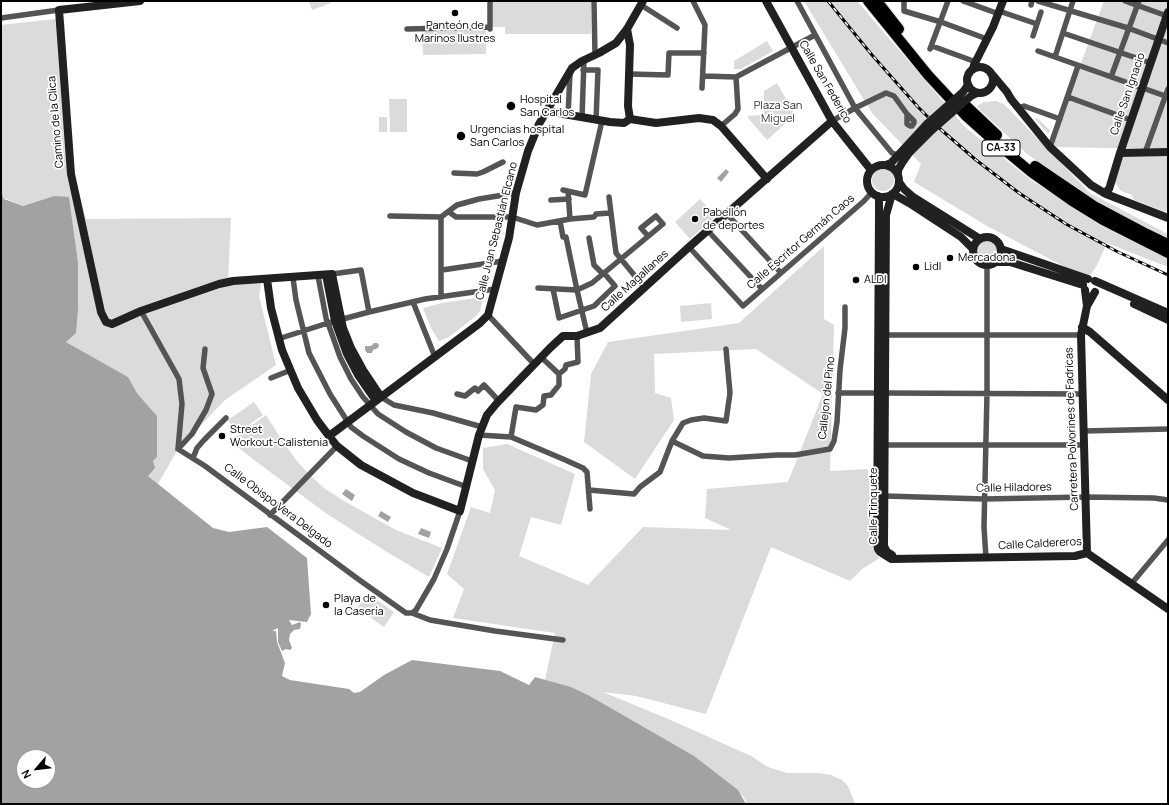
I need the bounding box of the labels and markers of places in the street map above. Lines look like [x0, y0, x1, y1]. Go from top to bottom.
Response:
marker: Panteón de Marinos Ilustres [450, 8, 460, 18]
place label: Panteón de Marinos Ilustres [415, 19, 495, 45]
place label: Hospital San Carlos [520, 93, 574, 119]
marker: Hospital San Carlos [505, 100, 517, 112]
place label: Urgencias hospital San Carlos [470, 123, 564, 149]
marker: Urgencias hospital San Carlos [455, 130, 467, 142]
place label: Pabellón de deportes [703, 206, 764, 232]
marker: Pabellón de deportes [690, 214, 700, 224]
place label: Mercadona [958, 251, 1015, 265]
marker: Mercadona [945, 253, 955, 263]
place label: Lidl [924, 260, 941, 274]
marker: Lidl [911, 262, 921, 272]
place label: ALDI [864, 273, 887, 287]
marker: ALDI [851, 275, 861, 285]
place label: Street Workout-Calistenia [230, 423, 328, 449]
marker: Street Workout-Calistenia [217, 431, 227, 441]
place label: Playa de la Casería [334, 592, 384, 618]
marker: Playa de la Casería [321, 600, 331, 610]

